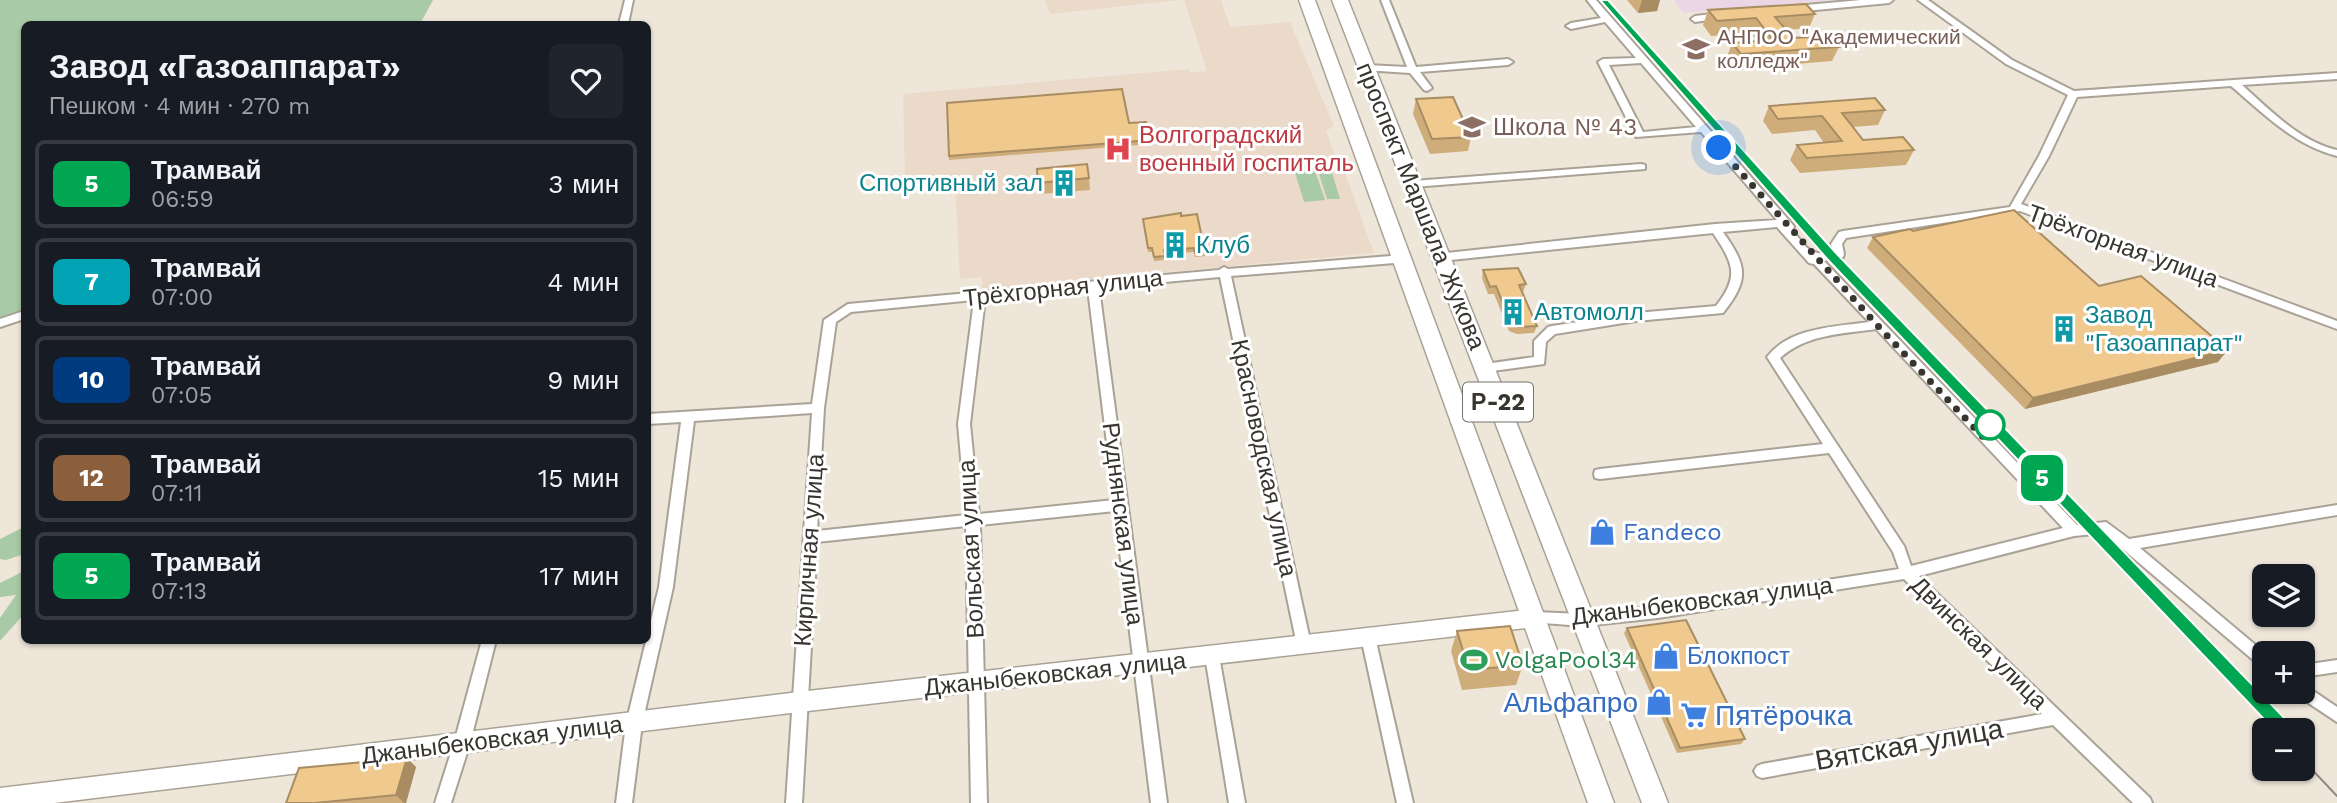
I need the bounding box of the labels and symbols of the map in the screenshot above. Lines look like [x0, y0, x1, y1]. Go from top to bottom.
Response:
place label: АНПОО "Академический колледж" [1717, 24, 1961, 73]
school or university icon: АНПОО "Академический колледж" [1681, 34, 1711, 64]
street label: проспект Маршала Жукова [1351, 58, 1492, 354]
school or university icon: Школа № 43 [1457, 112, 1487, 142]
place label: Школа № 43 [1493, 113, 1637, 141]
place label: Волгоградский военный госпиталь [1139, 121, 1354, 177]
your location [1701, 130, 1736, 165]
hospital icon: Волгоградский военный госпиталь [1103, 134, 1133, 164]
building icon: Спортивный зал [1049, 168, 1079, 198]
place label: Спортивный зал [859, 169, 1043, 197]
street label: Трёхгорная улица [2024, 199, 2223, 294]
building icon: Клуб [1160, 230, 1190, 260]
place label: Клуб [1196, 231, 1250, 259]
street label: Трёхгорная улица [962, 264, 1165, 312]
building icon: Автомолл [1498, 297, 1528, 327]
place label: Автомолл [1534, 298, 1644, 326]
place label: Завод "Газоаппарат" [2085, 301, 2243, 357]
building icon: Завод "Газоаппарат" [2049, 314, 2079, 344]
street label: Красноводская улица [1225, 337, 1303, 580]
road number: Р-22 [1463, 382, 1533, 422]
unlabelled marker [1975, 410, 2005, 440]
street label: Руднянская улица [1097, 421, 1149, 628]
street label: Кирпичная улица [788, 452, 830, 647]
line badge: 5 [2019, 455, 2065, 501]
street label: Вольская улица [952, 458, 990, 639]
shop icon: Fandeco [1587, 517, 1617, 547]
place label: Fandeco [1623, 518, 1722, 546]
street label: Джаныбековская улица [1570, 571, 1835, 631]
street label: Двинская улица [1905, 571, 2054, 716]
shop icon: Блокпост [1651, 641, 1681, 671]
place label: Блокпост [1687, 642, 1790, 670]
sports icon: VolgaPool34 [1459, 645, 1489, 675]
street label: Джаныбековская улица [923, 646, 1188, 702]
place label: VolgaPool34 [1495, 646, 1637, 674]
place label: Альфапро [1503, 686, 1638, 719]
shop icon: Альфапро [1644, 687, 1674, 717]
place label: Пятёрочка [1715, 699, 1853, 732]
supermarket icon: Пятёрочка [1679, 700, 1709, 730]
street label: Джаныбековская улица [360, 710, 625, 770]
street label: Вятская улица [1813, 712, 2006, 777]

